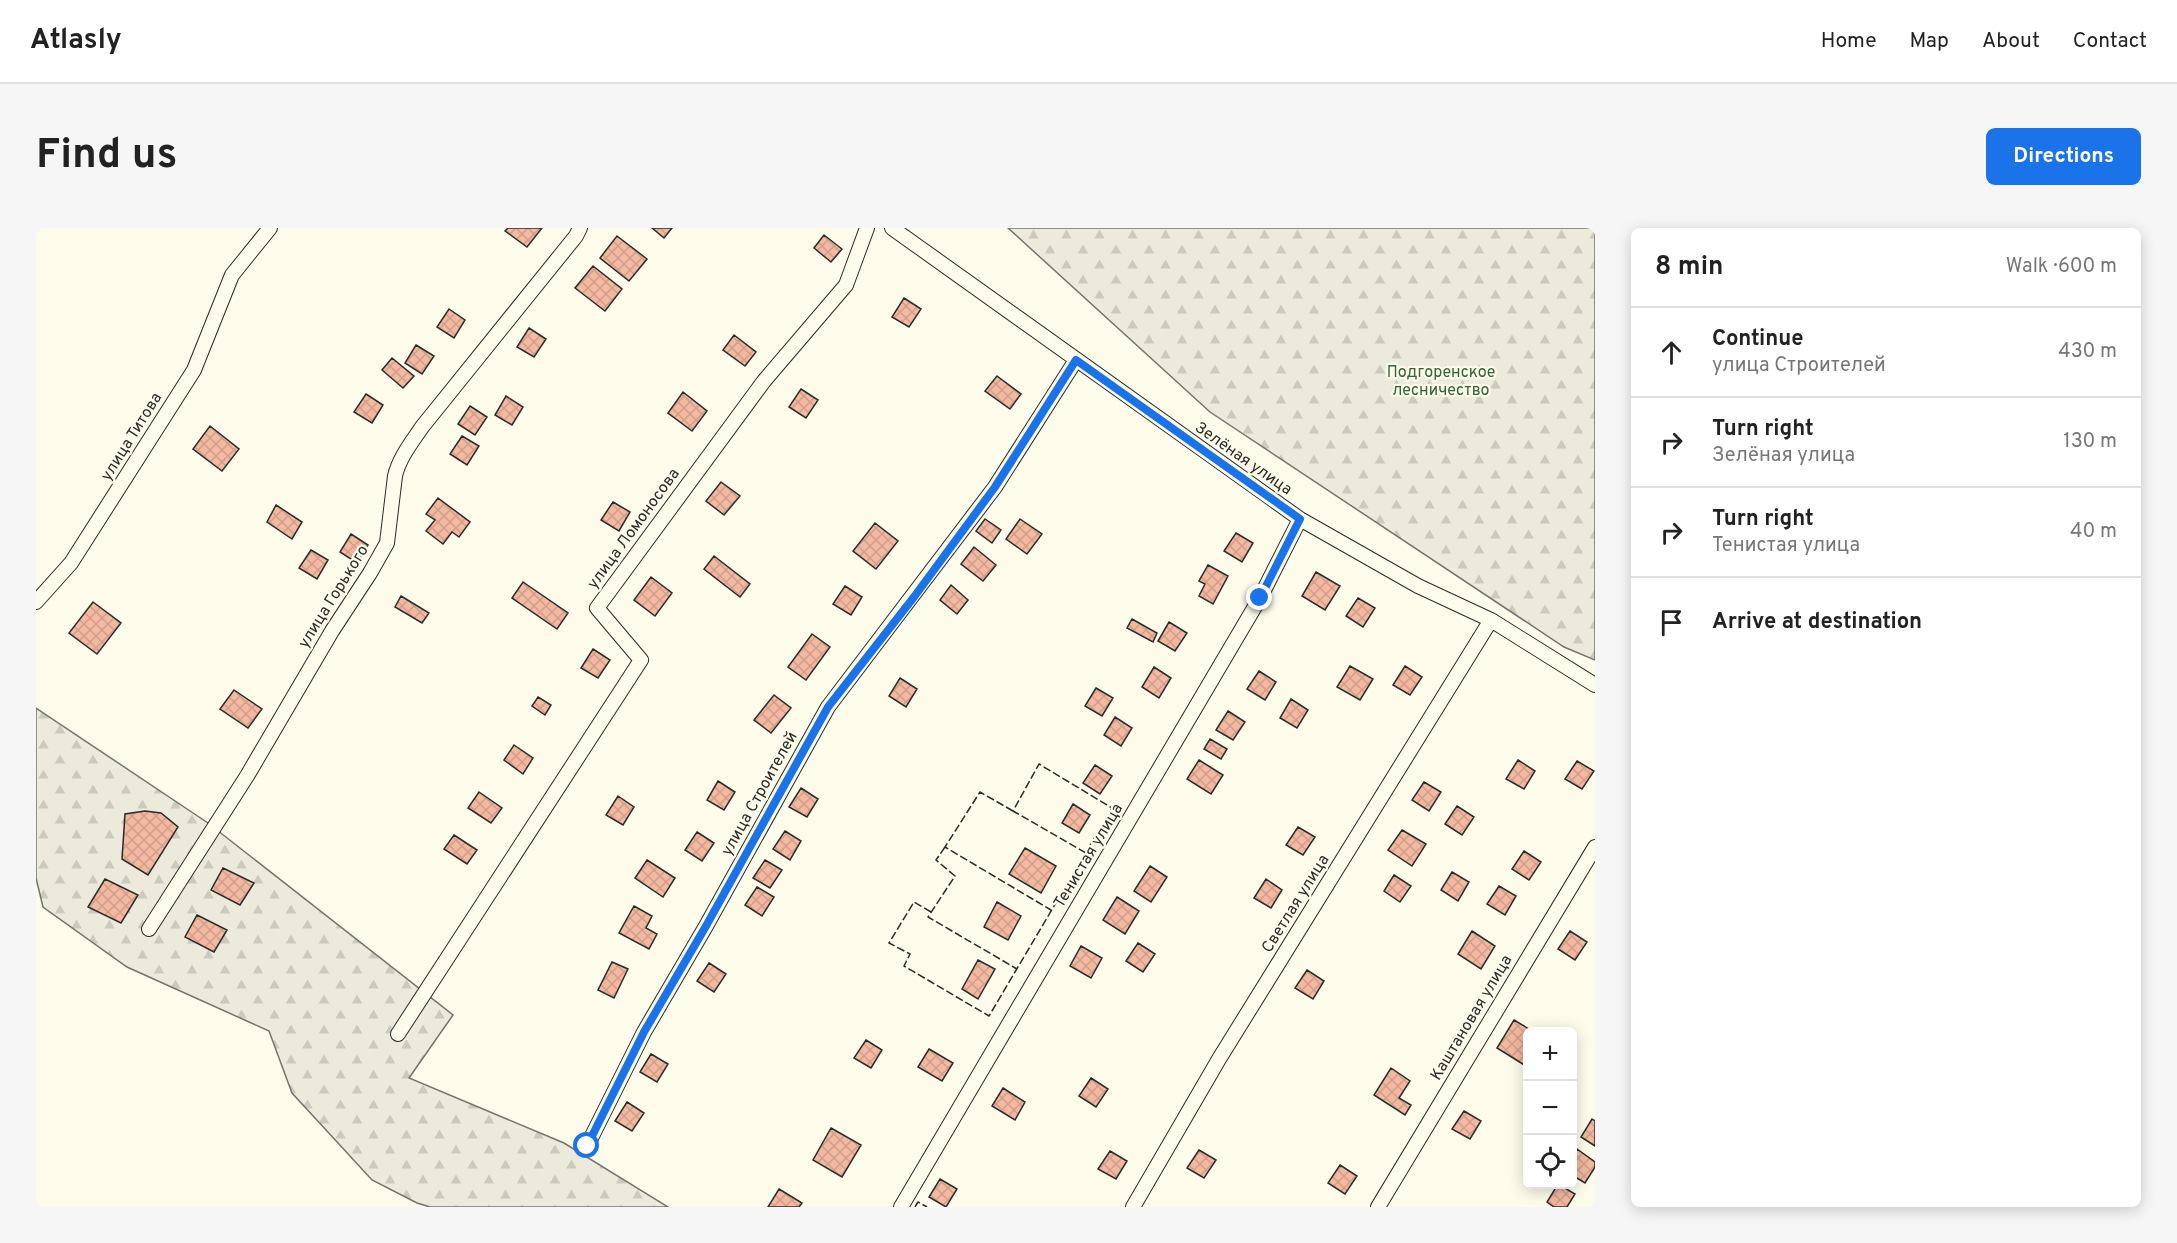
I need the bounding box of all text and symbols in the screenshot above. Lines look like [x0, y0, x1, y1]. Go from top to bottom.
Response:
text: Atlasly [30, 23, 122, 59]
text: Home [1821, 28, 1877, 55]
text: Map [1910, 28, 1949, 55]
text: About [1982, 28, 2040, 55]
text: Contact [2073, 28, 2147, 55]
button: Directions [1986, 128, 2141, 185]
text: Find us [36, 130, 177, 183]
text: 8 min [1655, 251, 1723, 284]
text: Walk · 600 m [2006, 254, 2117, 280]
text: Continue [1712, 326, 1803, 353]
icon: ahead [1655, 336, 1688, 369]
text: 430 m [2058, 339, 2117, 365]
text: улица Строителей [1712, 353, 1886, 379]
park label: Подгоренское лесничество [1387, 363, 1495, 401]
street label: улица Титова [97, 389, 167, 485]
text: Turn right [1712, 416, 1814, 443]
street label: Зелёная улица [1190, 418, 1296, 500]
icon: right [1655, 426, 1688, 459]
text: 130 m [2063, 429, 2117, 455]
text: Зелёная улица [1712, 443, 1855, 469]
street label: улица Ломоносова [583, 465, 685, 593]
text: Turn right [1712, 506, 1814, 533]
icon: right [1655, 516, 1688, 549]
text: 40 m [2070, 519, 2117, 545]
text: Тенистая улица [1712, 533, 1860, 559]
street label: улица Горького [294, 542, 374, 652]
route end [1246, 584, 1272, 610]
icon: arrive [1655, 606, 1688, 639]
text: Arrive at destination [1712, 609, 1922, 636]
street label: улица Строителей [718, 728, 802, 860]
street label: Тенистая улица [1050, 800, 1128, 912]
street label: Светлая улица [1258, 851, 1334, 957]
street label: Каштановая улица [1427, 952, 1517, 1084]
map controls [1523, 1027, 1577, 1189]
button: + [1523, 1027, 1577, 1081]
button: − [1523, 1081, 1577, 1135]
route start [573, 1132, 599, 1158]
button: locate [1523, 1135, 1577, 1189]

